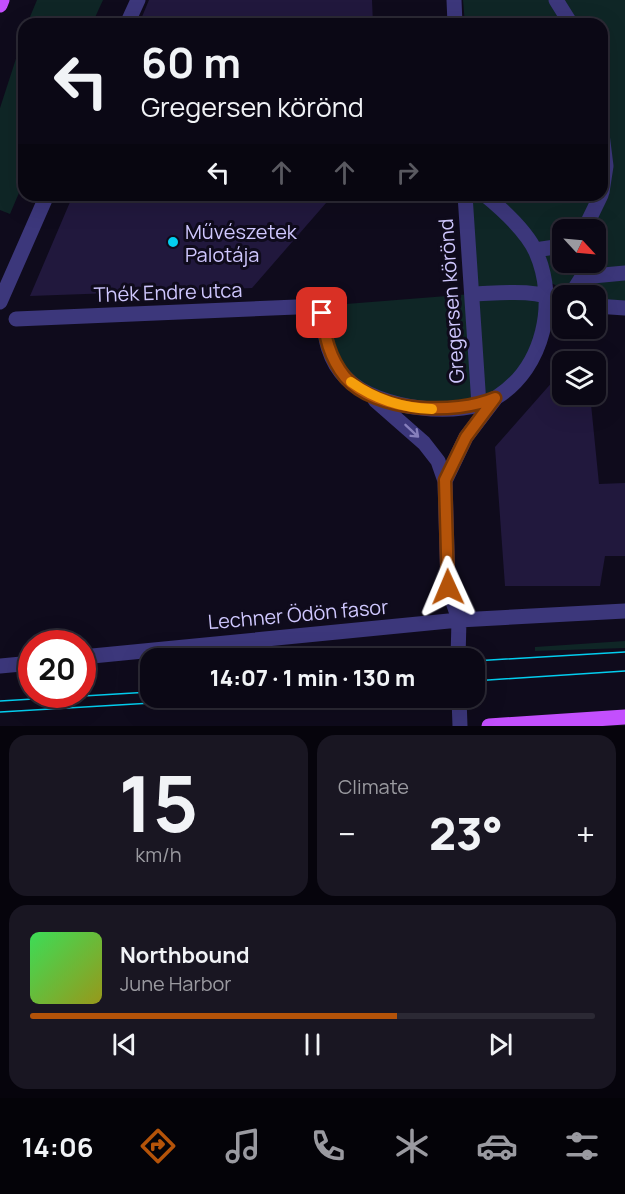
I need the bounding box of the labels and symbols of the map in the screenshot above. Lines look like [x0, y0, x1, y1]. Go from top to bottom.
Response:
place label: Művészetek Palotája [185, 218, 298, 268]
street label: Gregersen körönd [432, 218, 470, 384]
north arrow [552, 219, 606, 273]
marker: Művészetek Palotája [166, 235, 180, 249]
street label: Thék Endre utca [93, 276, 243, 308]
pin [296, 287, 347, 338]
one-way arrow [404, 424, 419, 438]
position arrow [416, 555, 480, 619]
street label: Lechner Ödön fasor [207, 593, 389, 635]
speed limit sign: 20 [18, 630, 96, 708]

